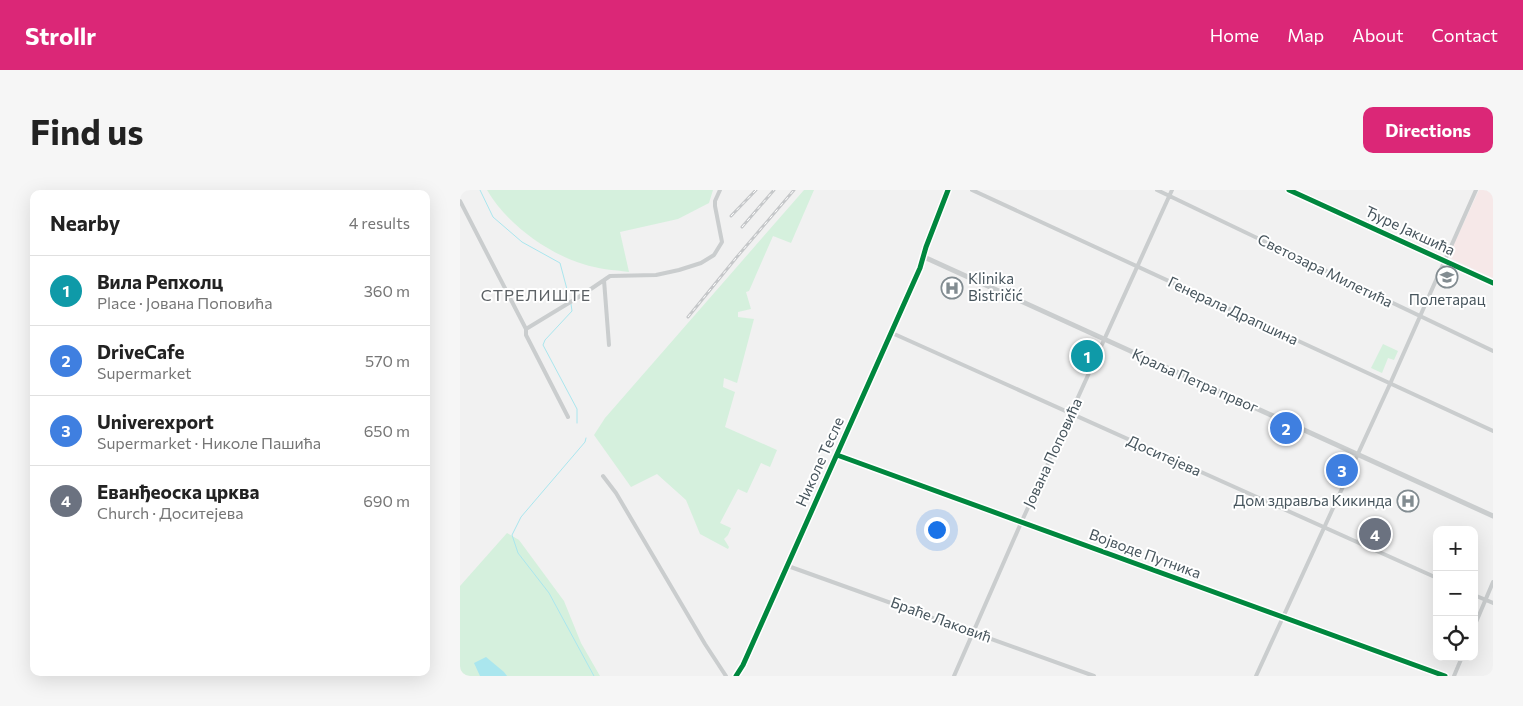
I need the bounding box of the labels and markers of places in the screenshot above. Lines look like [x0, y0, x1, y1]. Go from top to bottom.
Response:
school or university icon: Полетарац [1435, 265, 1459, 289]
place label: Klinika Bistričić [968, 269, 1023, 304]
hospital icon: Klinika Bistričić [940, 276, 964, 300]
place label: Полетарац [1409, 290, 1486, 308]
pin: 1 [1071, 337, 1103, 375]
pin: 2 [1270, 409, 1302, 447]
pin: 3 [1326, 451, 1358, 489]
hospital icon: Дом здравља Кикинда [1396, 489, 1420, 513]
place label: Дом здравља Кикинда [1234, 491, 1392, 509]
pin: 4 [1359, 515, 1391, 553]

